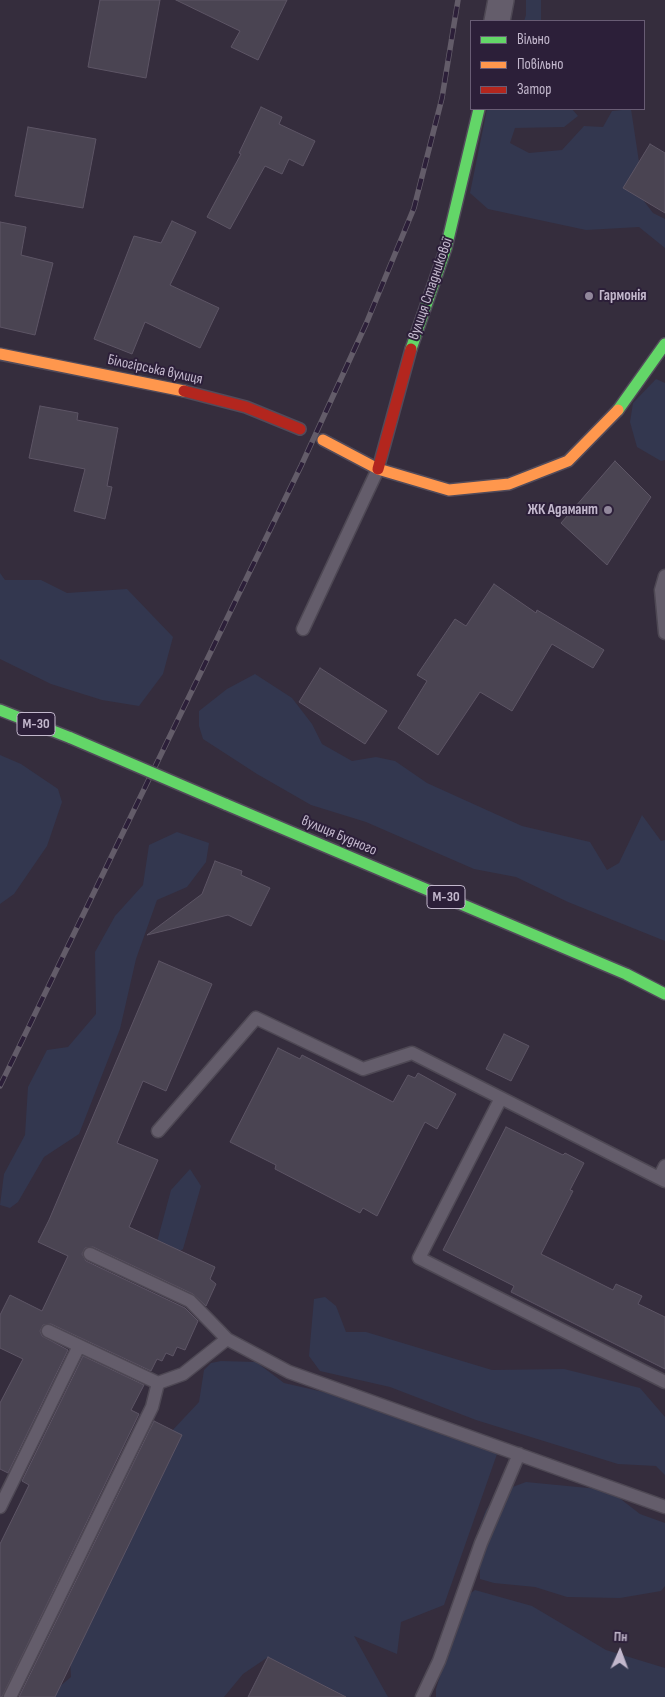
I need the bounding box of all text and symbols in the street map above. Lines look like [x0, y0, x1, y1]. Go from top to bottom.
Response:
legend [470, 20, 645, 110]
text: Вільно [517, 30, 550, 49]
text: Повільно [517, 55, 563, 74]
text: Затор [517, 80, 551, 99]
street label: вулиця Стадникової [405, 236, 457, 342]
place label: Гармонія [599, 287, 647, 305]
marker: Гармонія [583, 290, 595, 302]
street label: Білогірська вулиця [106, 351, 204, 389]
place label: ЖК Адамант [527, 501, 598, 519]
marker: ЖК Адамант [602, 504, 614, 516]
road number: М-30 [17, 712, 55, 736]
street label: вулиця Будного [298, 812, 380, 860]
road number: М-30 [427, 886, 465, 909]
north arrow [595, 1627, 645, 1677]
text: Пн [613, 1628, 628, 1645]

